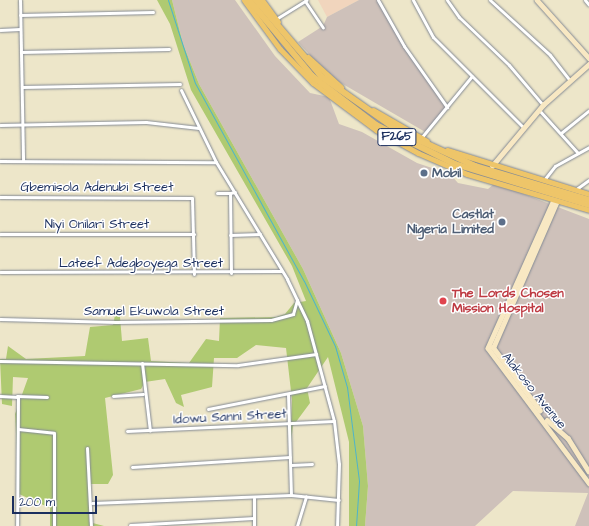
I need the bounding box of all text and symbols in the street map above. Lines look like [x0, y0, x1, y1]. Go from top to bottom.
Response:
road number: F265 [377, 127, 417, 147]
place label: Mobil [432, 165, 461, 181]
marker: Mobil [419, 168, 429, 178]
street label: Gbemisola Adenubi Street [21, 179, 173, 195]
place label: Castlat Nigeria Limited [407, 207, 494, 238]
street label: Niyi Onilari Street [45, 216, 149, 232]
marker: Castlat Nigeria Limited [497, 217, 507, 227]
street label: Lateef Adegboyega Street [59, 255, 223, 271]
place label: The Lords Chosen Mission Hospital [452, 286, 564, 317]
marker: The Lords Chosen Mission Hospital [437, 295, 449, 307]
street label: Samuel Ekuwola Street [84, 303, 224, 319]
street label: Alakoso Avenue [498, 350, 570, 432]
street label: Idowu Sanni Street [173, 406, 287, 428]
scale bar [14, 488, 99, 514]
text: 200 m [19, 494, 55, 511]

